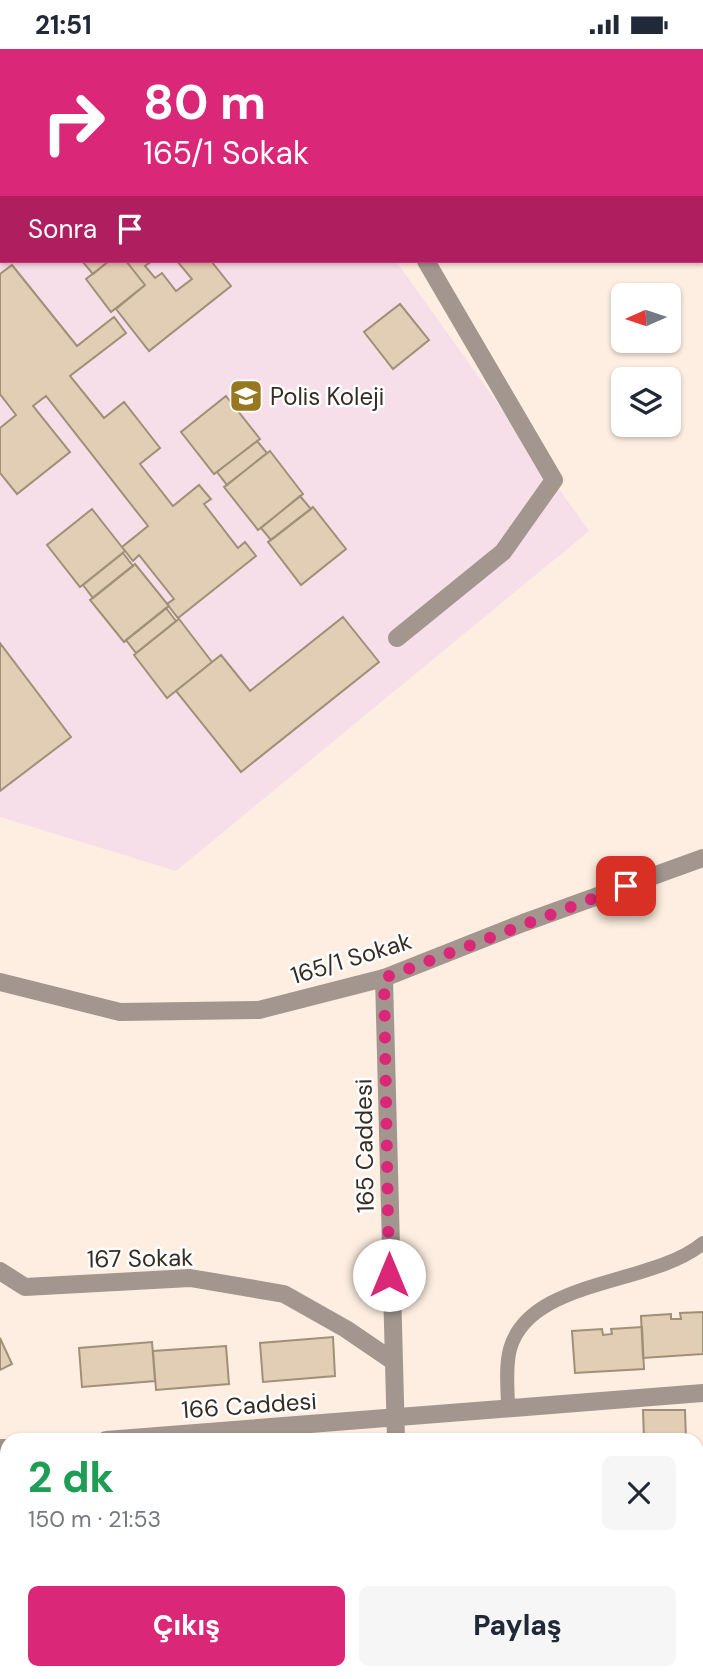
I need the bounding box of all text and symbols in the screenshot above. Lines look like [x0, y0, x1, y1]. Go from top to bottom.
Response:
text: 21:51 [35, 8, 92, 42]
text: 80 m [143, 70, 266, 134]
icon: right [28, 77, 119, 168]
text: 165/1 Sokak [143, 132, 309, 174]
icon: arrive [111, 210, 149, 248]
text: Sonra [28, 212, 97, 246]
north arrow [611, 283, 681, 353]
map controls [611, 283, 681, 437]
button: layers [611, 367, 681, 437]
school or university icon: Polis Koleji [227, 377, 265, 415]
place label: Polis Koleji [270, 381, 384, 412]
pin [596, 856, 656, 916]
icon: arrive [607, 867, 645, 905]
street label: 165/1 Sokak [287, 925, 415, 991]
street label: 165 Caddesi [347, 1078, 381, 1214]
position arrow [352, 1238, 426, 1312]
street label: 167 Sokak [87, 1242, 193, 1274]
street label: 166 Caddesi [180, 1385, 318, 1425]
text: 2 dk [28, 1450, 114, 1505]
button: close [602, 1456, 676, 1530]
text: 150 m · 21:53 [28, 1504, 161, 1534]
button: Çıkış [28, 1586, 345, 1666]
button: Paylaş [359, 1586, 676, 1666]

